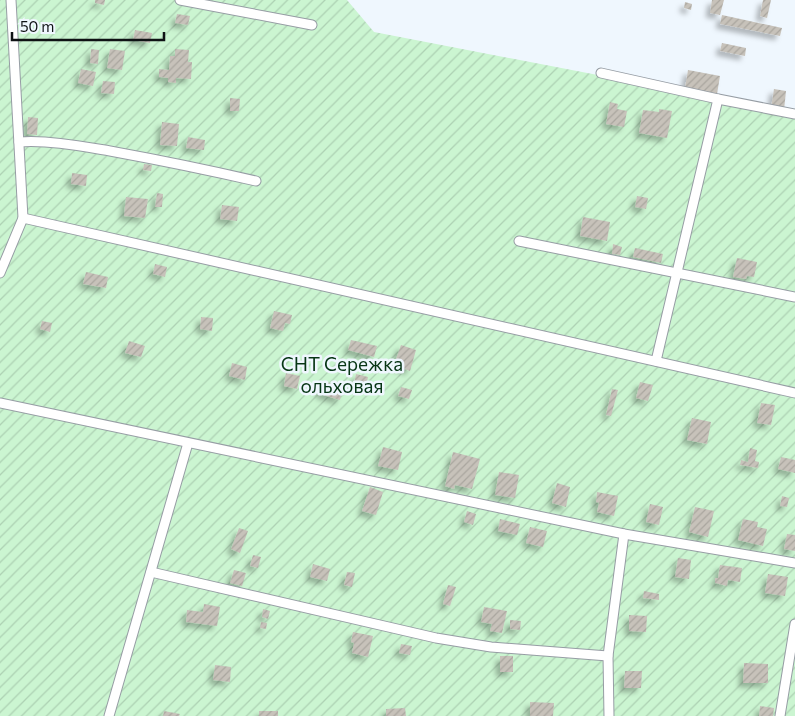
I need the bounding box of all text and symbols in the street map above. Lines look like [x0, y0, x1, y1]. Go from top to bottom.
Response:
scale bar [12, 10, 165, 42]
text: 50 m [20, 17, 54, 35]
park label: СНТ Сережка ольховая [281, 352, 403, 397]

